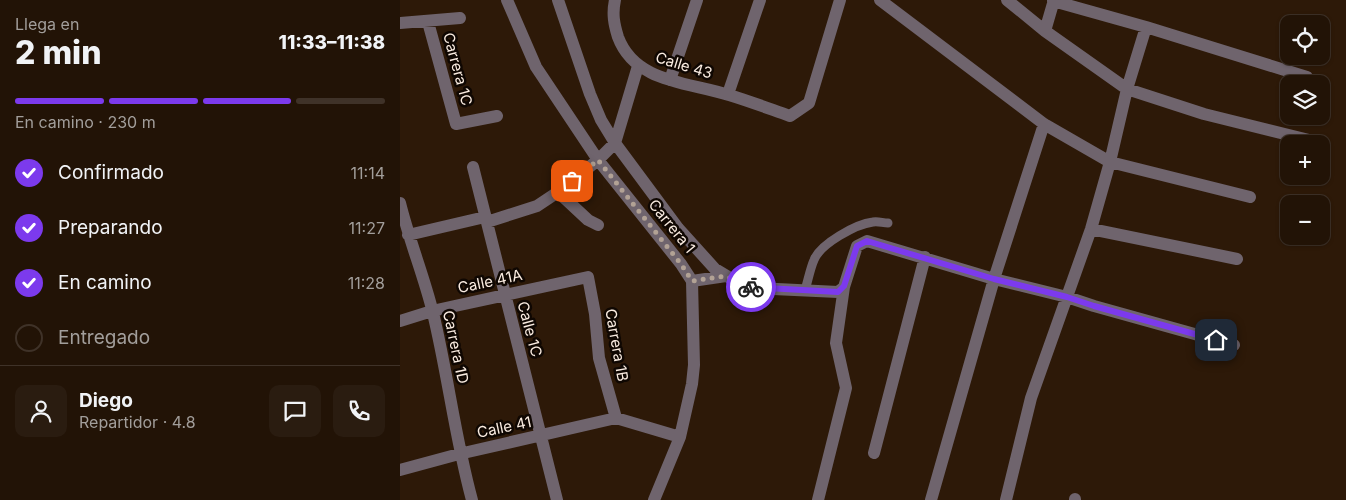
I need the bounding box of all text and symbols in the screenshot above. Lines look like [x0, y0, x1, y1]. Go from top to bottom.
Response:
text: Llega en [15, 14, 79, 34]
map controls [1280, 15, 1330, 245]
button: locate [1280, 15, 1330, 65]
street label: Carrera 1C [439, 30, 477, 108]
text: 11:33–11:38 [279, 31, 385, 54]
text: 2 min [15, 33, 101, 72]
street label: Calle 43 [653, 47, 715, 83]
button: layers [1280, 75, 1330, 125]
text: En camino · 230 m [15, 112, 156, 132]
button: + [1280, 135, 1330, 185]
icon: check [15, 159, 43, 187]
pin [551, 160, 593, 202]
text: Confirmado [58, 161, 164, 184]
text: 11:14 [351, 163, 385, 183]
icon: bag [558, 167, 586, 195]
street label: Carrera 1 [645, 195, 699, 257]
button: − [1280, 195, 1330, 245]
icon: check [15, 214, 43, 242]
text: Preparando [58, 216, 163, 239]
text: 11:27 [349, 218, 385, 238]
courier [726, 262, 776, 312]
street label: Calle 41A [456, 265, 524, 297]
icon: check [15, 269, 43, 297]
text: En camino [58, 271, 152, 294]
text: 11:28 [348, 273, 385, 293]
icon: bike [737, 273, 765, 301]
street label: Calle 1C [513, 299, 547, 359]
street label: Carrera 1B [601, 307, 633, 383]
street label: Carrera 1D [439, 309, 473, 385]
pin [1195, 319, 1237, 361]
text: Entregado [58, 326, 150, 349]
icon: home [1202, 326, 1230, 354]
button: person [15, 385, 67, 437]
button: chat [269, 385, 321, 437]
button: phone [333, 385, 385, 437]
text: Diego [79, 389, 133, 412]
text: Repartidor · 4.8 [79, 412, 196, 432]
street label: Calle 41 [475, 412, 533, 442]

